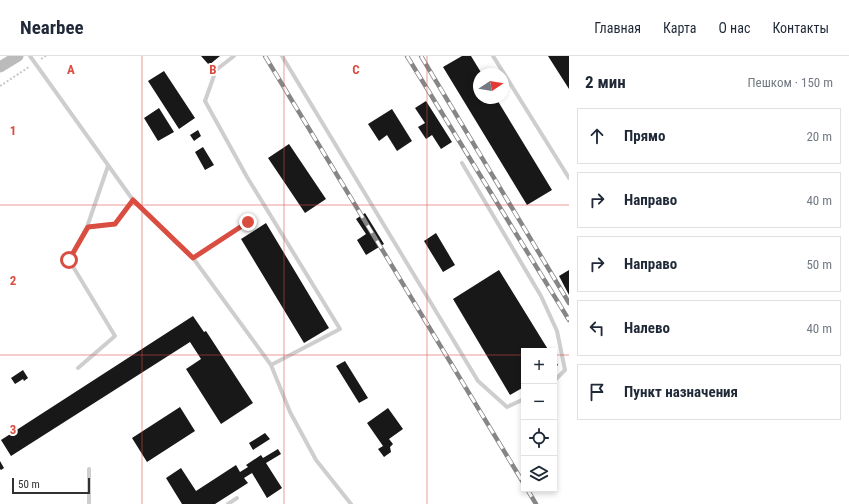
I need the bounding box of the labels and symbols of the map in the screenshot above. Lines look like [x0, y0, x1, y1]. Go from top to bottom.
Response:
text: A [67, 62, 75, 77]
text: B [209, 62, 217, 77]
text: C [352, 62, 360, 77]
north arrow [473, 68, 509, 104]
text: 1 [10, 123, 16, 138]
route end [239, 213, 257, 231]
route start [60, 251, 78, 269]
text: 2 [10, 273, 17, 288]
text: 3 [10, 422, 16, 437]
scale bar [12, 476, 90, 495]

